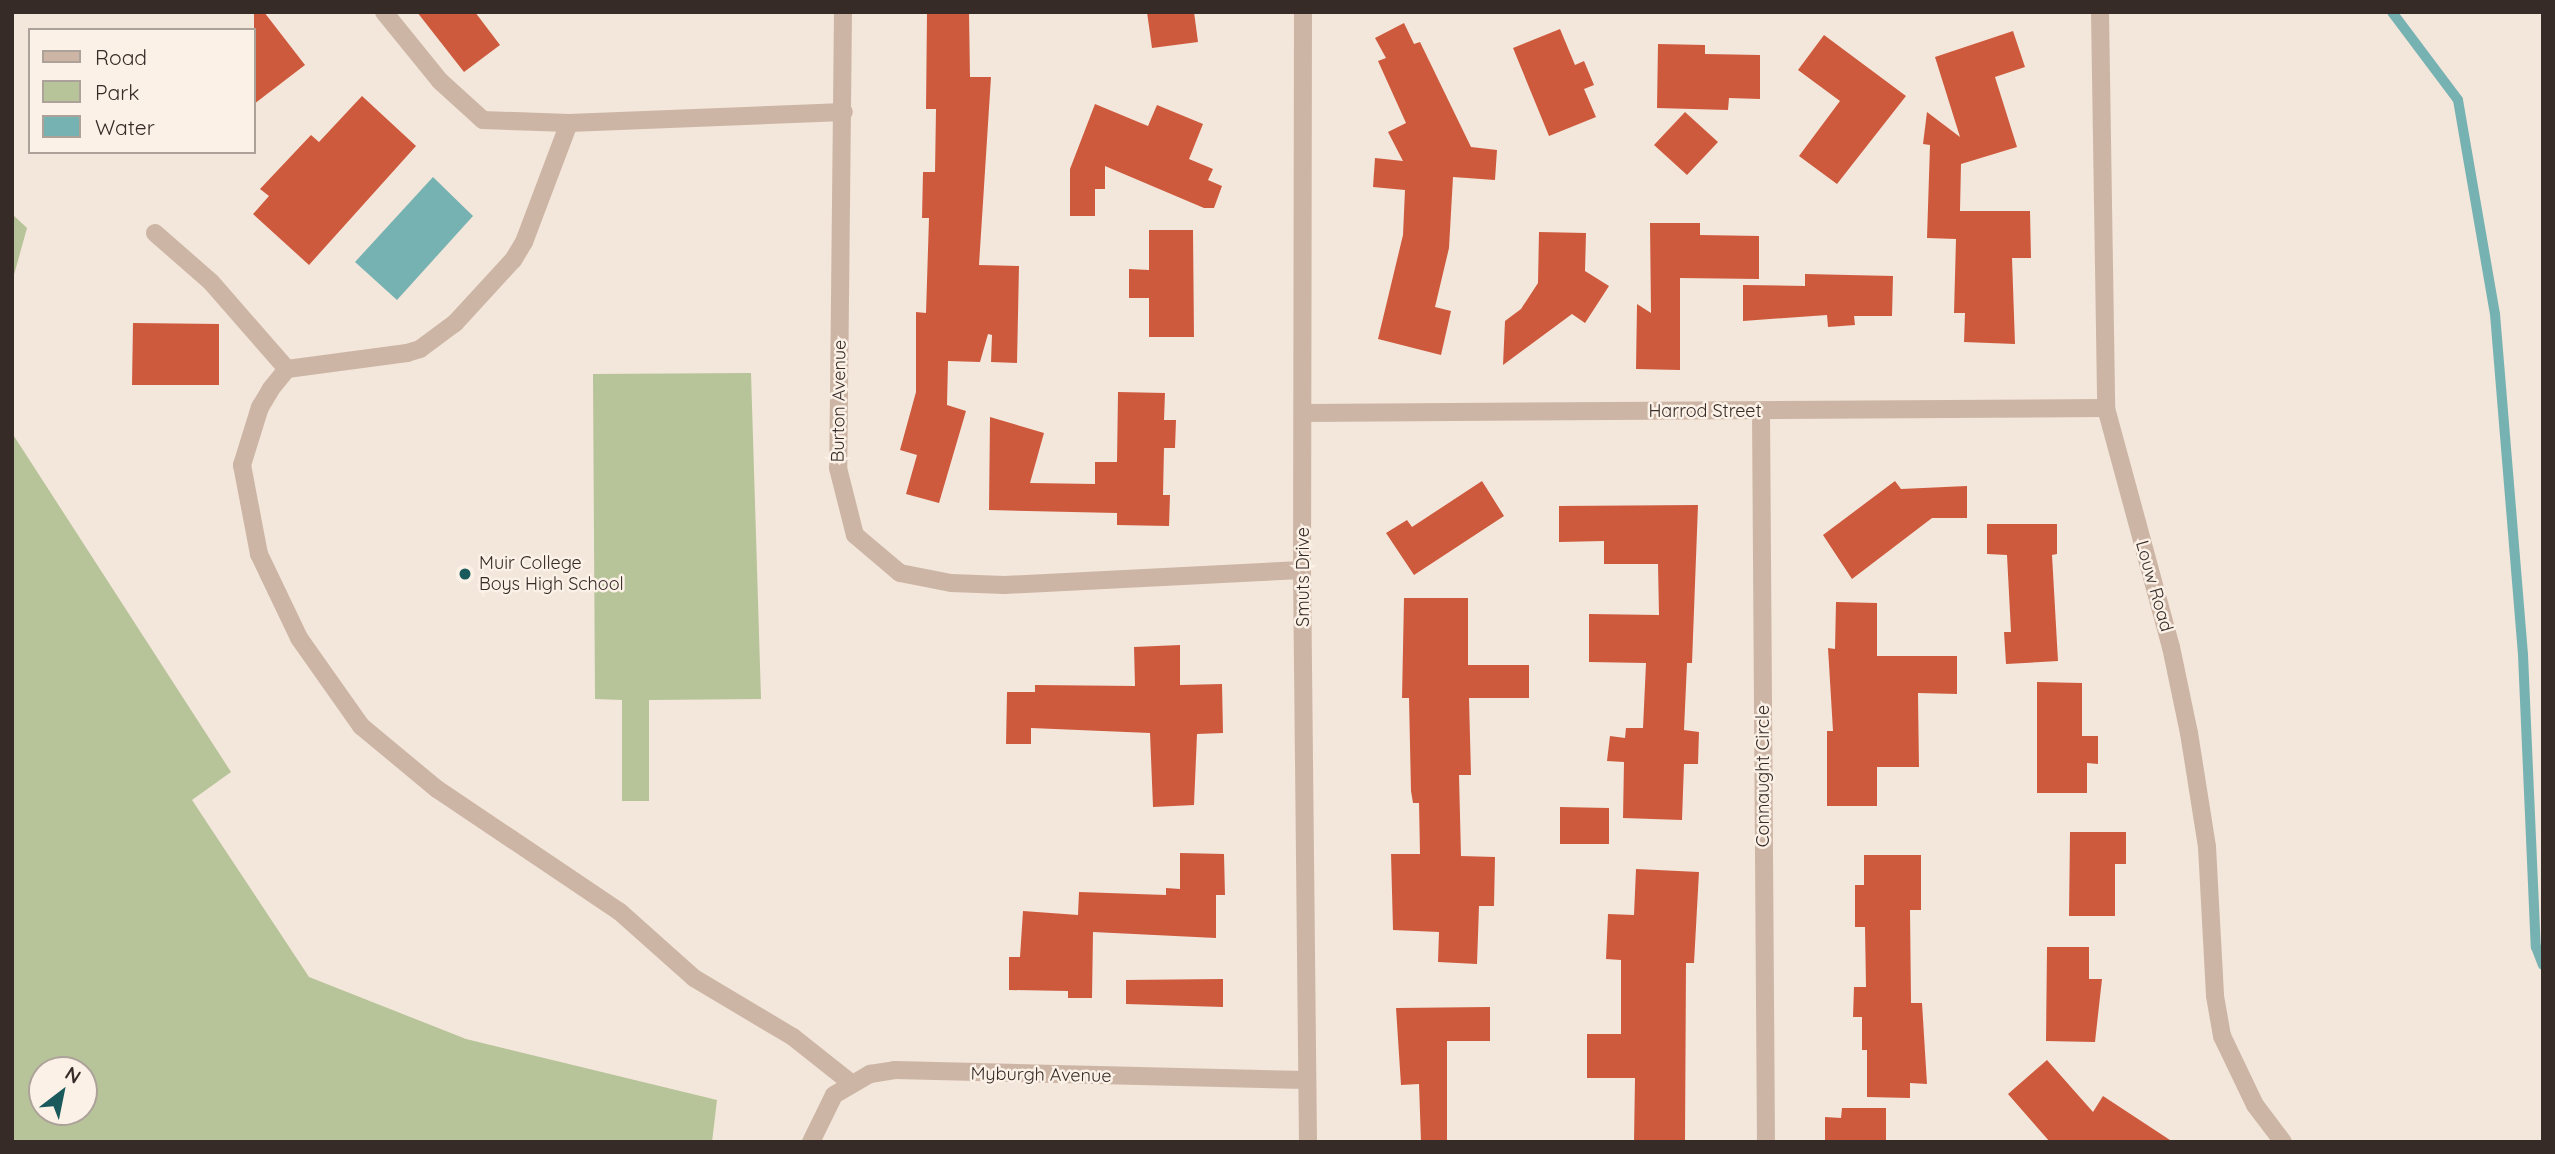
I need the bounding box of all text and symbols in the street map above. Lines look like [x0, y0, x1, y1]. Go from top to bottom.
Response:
legend [28, 28, 256, 154]
text: Road [95, 44, 147, 70]
text: Park [95, 79, 139, 105]
text: Water [95, 114, 155, 140]
street label: Burton Avenue [827, 339, 851, 463]
street label: Harrod Street [1648, 400, 1762, 422]
street label: Smuts Drive [1292, 527, 1314, 627]
street label: Louw Road [2131, 538, 2177, 634]
place label: Muir College Boys High School [479, 553, 624, 596]
marker: Muir College Boys High School [457, 566, 473, 582]
street label: Connaught Circle [1752, 705, 1774, 847]
north arrow [28, 1056, 98, 1126]
text: N [61, 1061, 85, 1089]
street label: Myburgh Avenue [970, 1063, 1112, 1087]

